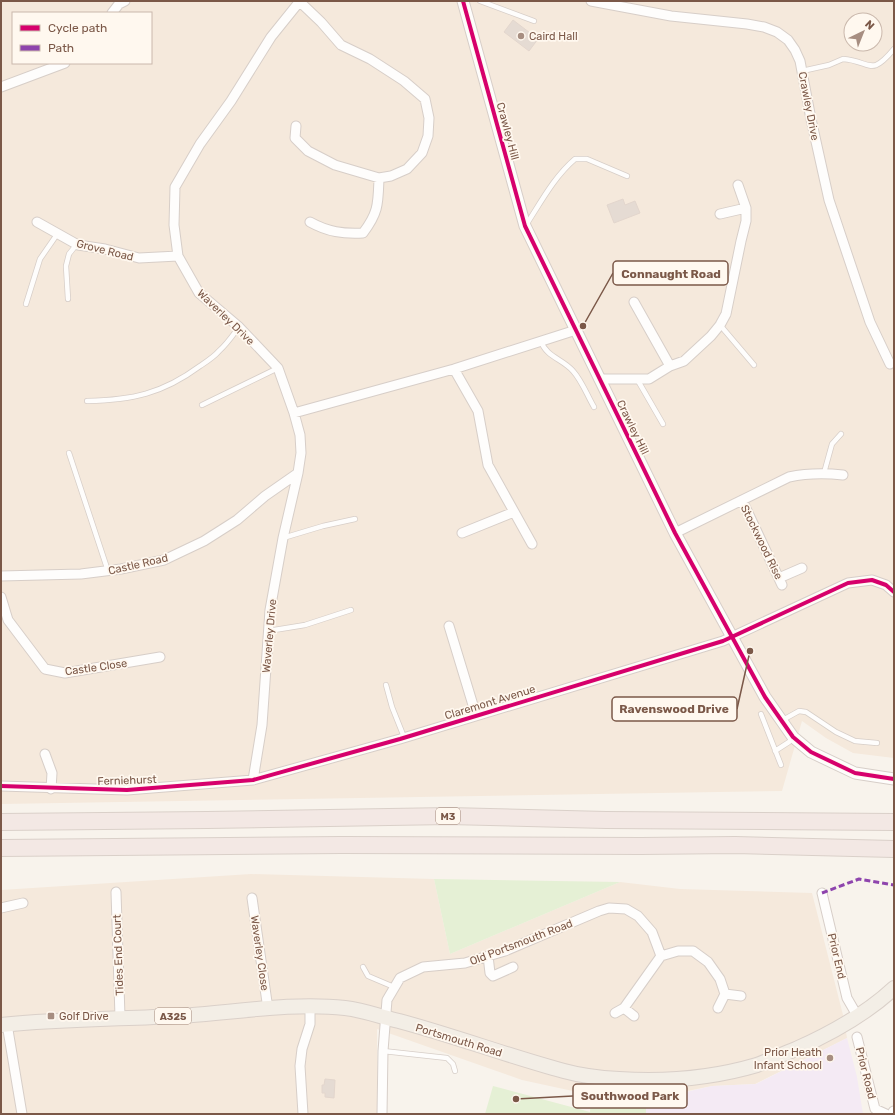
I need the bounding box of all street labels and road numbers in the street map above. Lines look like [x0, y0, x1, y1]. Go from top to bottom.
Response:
street label: Crawley Drive [795, 71, 822, 142]
street label: Crawley Hill [494, 101, 521, 161]
street label: Grove Road [75, 237, 135, 264]
street label: Waverley Drive [194, 287, 257, 348]
street label: Crawley Hill [614, 398, 651, 457]
street label: Stockwood Rise [738, 503, 785, 582]
street label: Castle Road [107, 551, 169, 578]
street label: Waverley Drive [260, 598, 279, 674]
street label: Castle Close [64, 657, 128, 678]
street label: Claremont Avenue [443, 682, 537, 722]
street label: Ferniehurst [97, 773, 158, 788]
road number: M3 [436, 808, 460, 824]
street label: Tides End Court [111, 913, 126, 996]
street label: Waverley Close [248, 915, 271, 992]
street label: Old Portsmouth Road [468, 917, 574, 968]
street label: Prior End [825, 932, 848, 980]
road number: A325 [155, 1008, 191, 1024]
street label: Portsmouth Road [414, 1021, 504, 1060]
street label: Prior Road [853, 1046, 878, 1100]

